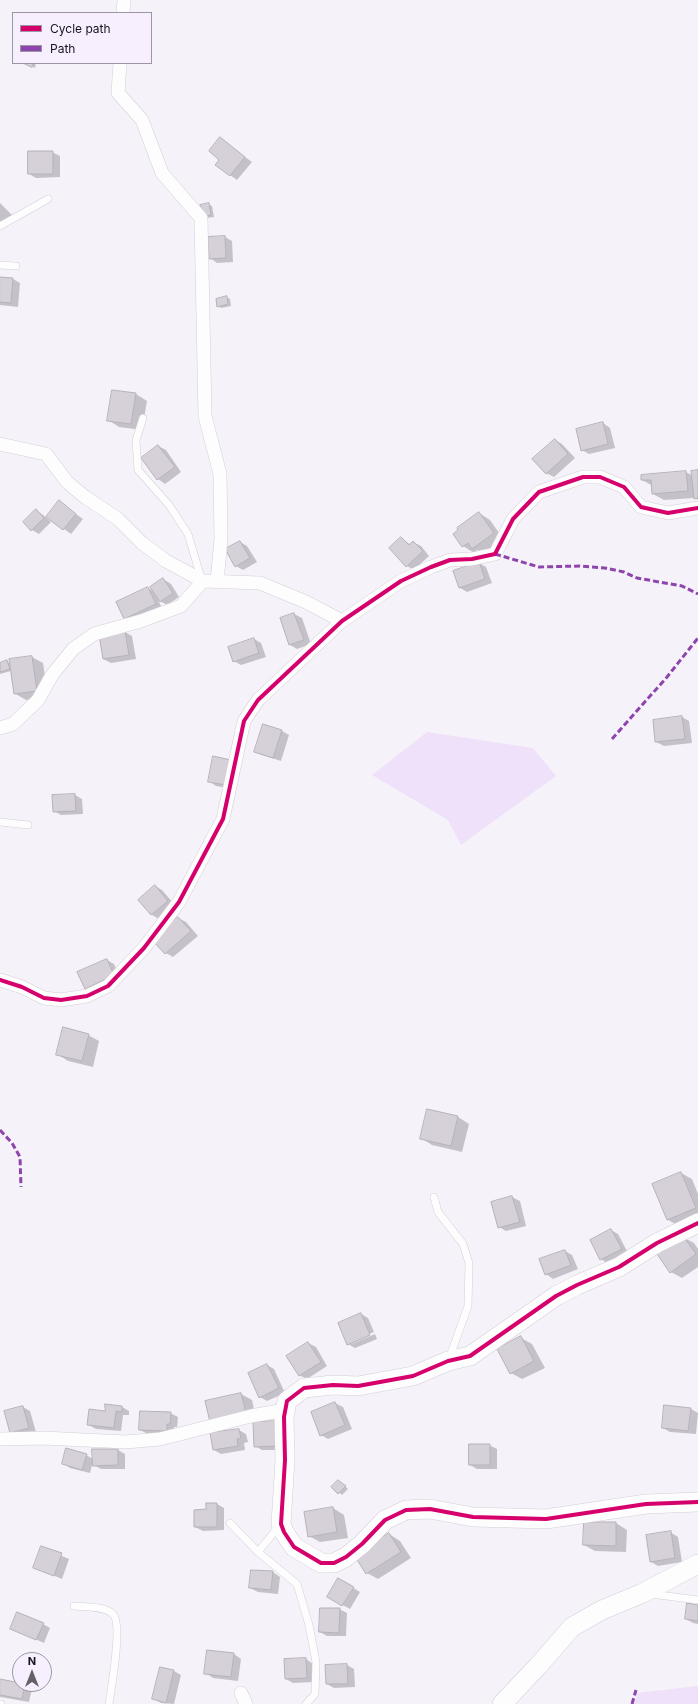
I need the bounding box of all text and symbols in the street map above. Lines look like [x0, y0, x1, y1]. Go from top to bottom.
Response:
legend [12, 12, 152, 64]
text: Cycle path [50, 21, 111, 36]
text: Path [50, 41, 75, 56]
north arrow [12, 1652, 52, 1692]
text: N [28, 1654, 36, 1668]

